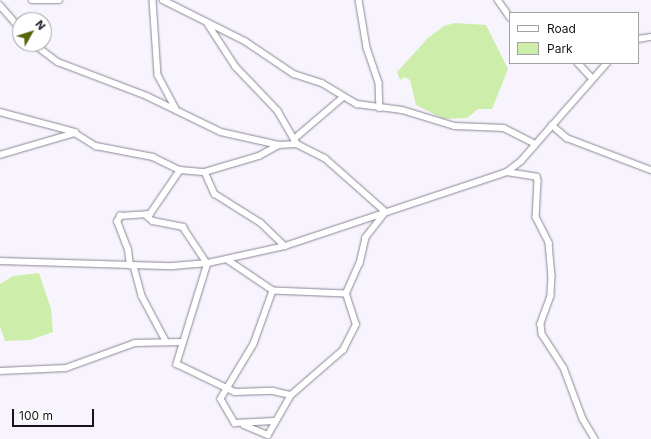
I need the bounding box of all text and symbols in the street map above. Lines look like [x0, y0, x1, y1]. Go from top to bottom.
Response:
north arrow [12, 12, 52, 52]
legend [509, 12, 639, 64]
text: N [32, 17, 49, 33]
text: Road [547, 21, 576, 36]
text: Park [547, 41, 573, 56]
scale bar [14, 401, 96, 427]
text: 100 m [19, 408, 53, 423]

